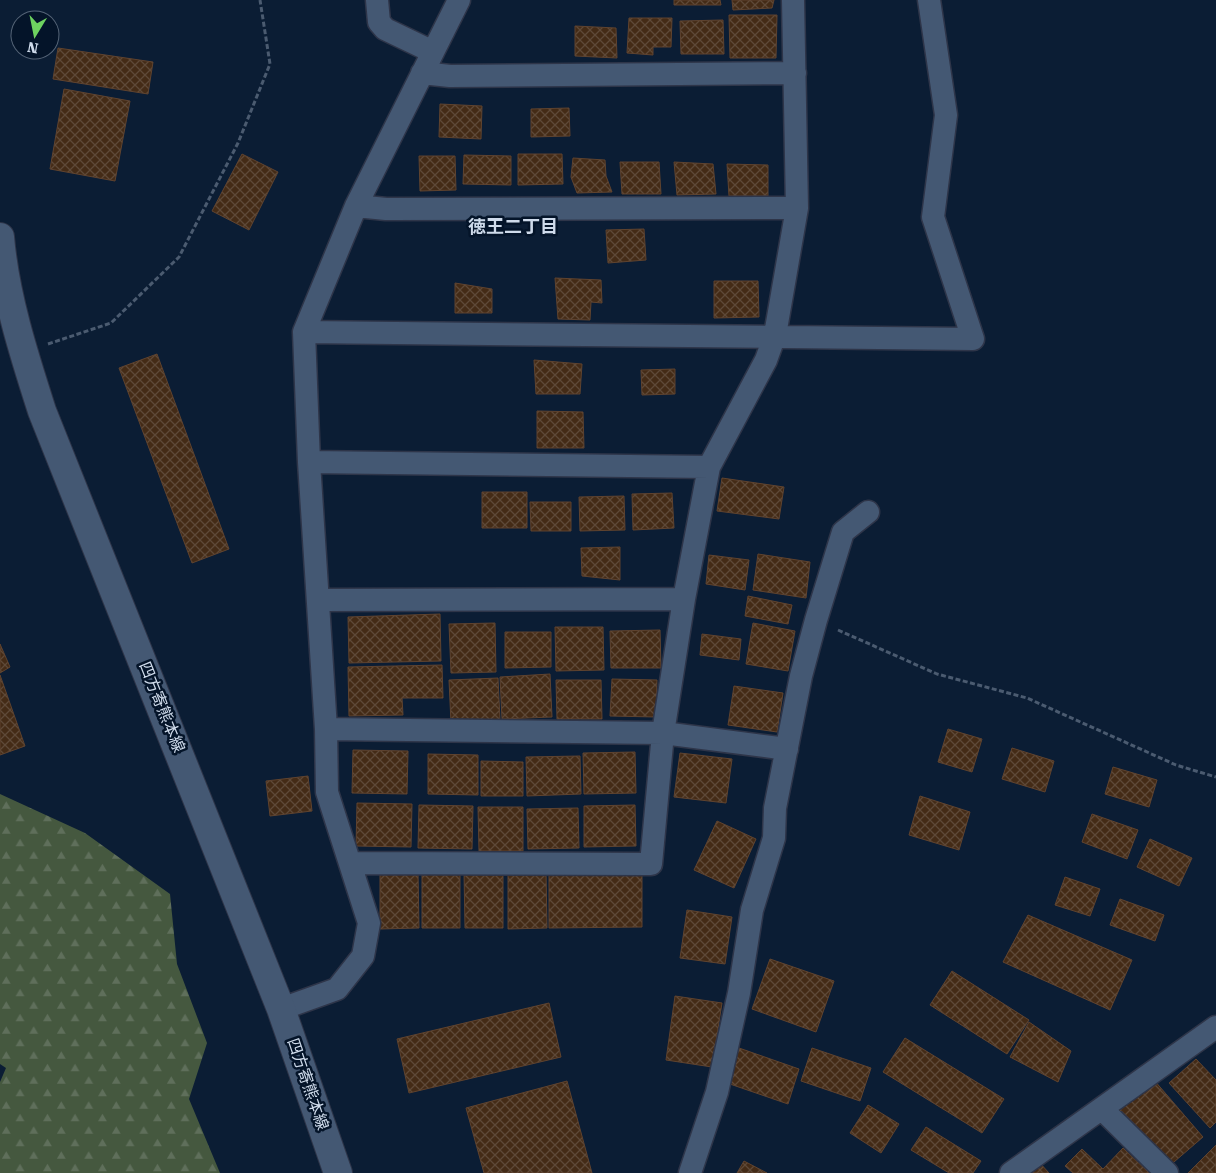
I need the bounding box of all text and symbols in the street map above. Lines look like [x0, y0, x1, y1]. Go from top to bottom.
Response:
north arrow [10, 10, 60, 60]
text: N [26, 39, 39, 57]
district label: 徳王二丁目 [468, 216, 558, 237]
street label: 四方寄熊本線 [135, 659, 189, 755]
street label: 四方寄熊本線 [283, 1036, 333, 1132]

